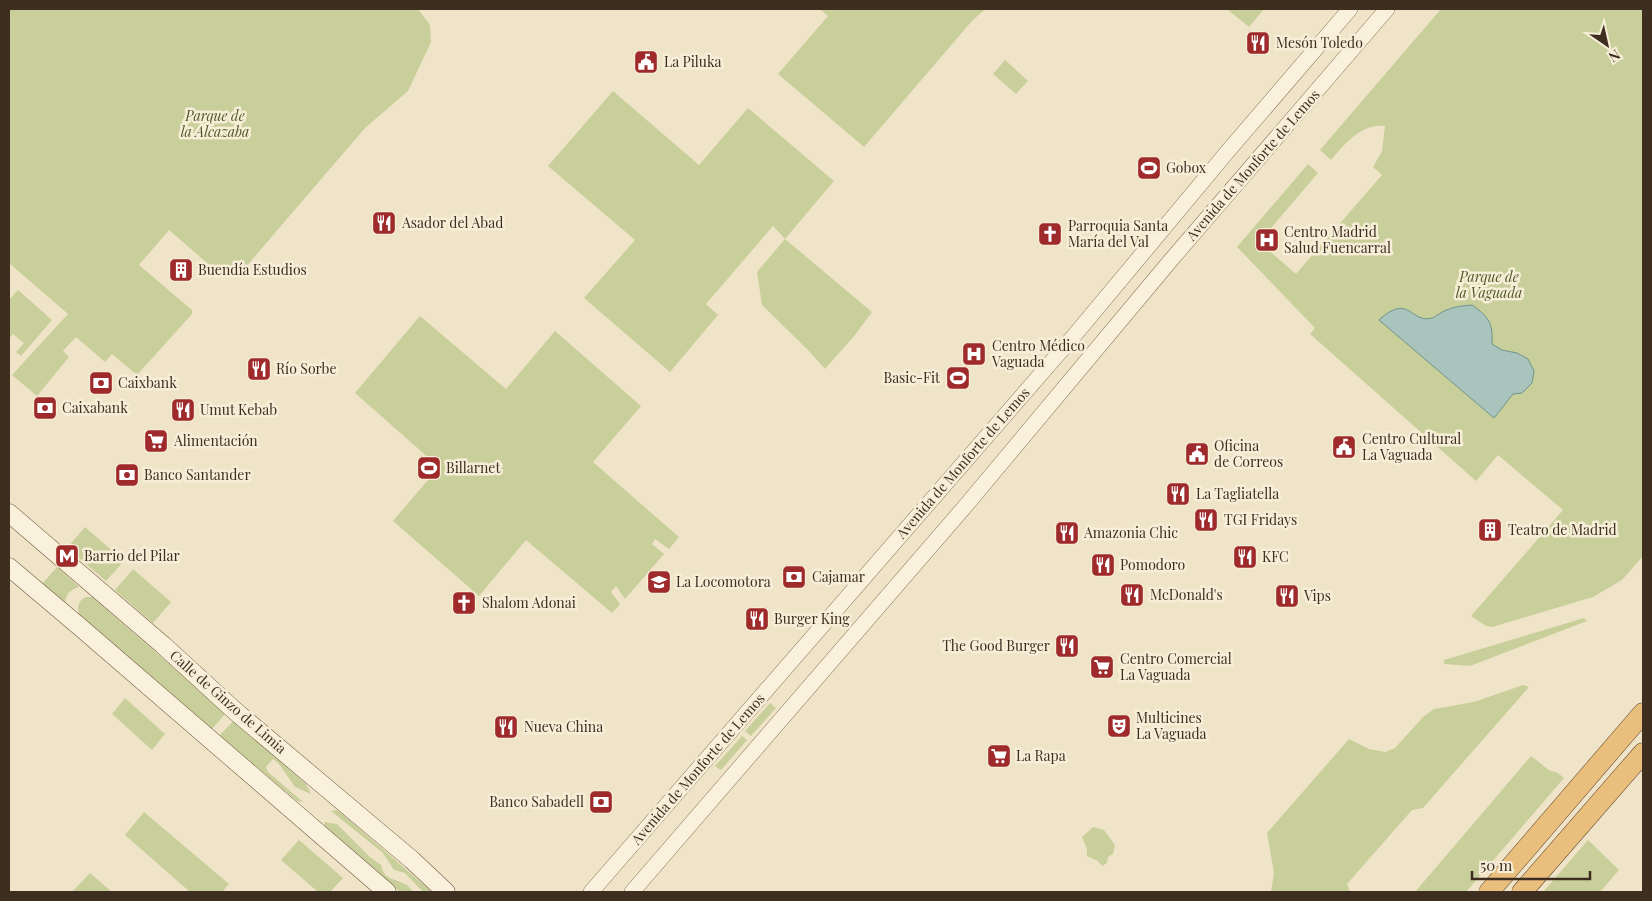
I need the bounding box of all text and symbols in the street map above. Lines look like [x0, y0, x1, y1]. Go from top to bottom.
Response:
north arrow [1582, 20, 1632, 70]
restaurant icon: Mesón Toledo [1245, 30, 1271, 56]
place label: Mesón Toledo [1276, 33, 1363, 52]
text: N [1605, 45, 1624, 67]
public building icon: La Piluka [633, 49, 659, 75]
place label: La Piluka [664, 52, 722, 71]
street label: Avenida de Monforte de Lemos [1181, 85, 1324, 245]
park label: Parque de la Alcazaba [181, 106, 249, 141]
sports icon: Gobox [1136, 155, 1162, 181]
place label: Gobox [1166, 158, 1207, 177]
restaurant icon: Asador del Abad [371, 210, 397, 236]
place label: Asador del Abad [401, 213, 503, 232]
place label: Parroquia Santa María del Val [1068, 216, 1168, 251]
church icon: Parroquia Santa María del Val [1037, 221, 1063, 247]
place label: Centro Madrid Salud Fuencarral [1284, 222, 1391, 257]
hospital icon: Centro Madrid Salud Fuencarral [1254, 227, 1280, 253]
building icon: Buendía Estudios [168, 257, 194, 283]
place label: Buendía Estudios [198, 260, 307, 279]
park label: Parque de la Vaguada [1456, 267, 1522, 302]
place label: Centro Médico Vaguada [991, 336, 1085, 371]
hospital icon: Centro Médico Vaguada [961, 341, 987, 367]
restaurant icon: Río Sorbe [246, 356, 272, 382]
place label: Río Sorbe [276, 359, 336, 378]
sports icon: Basic-Fit [945, 365, 971, 391]
place label: Basic-Fit [883, 368, 941, 387]
bank icon: Caixbank [88, 370, 114, 396]
place label: Caixbank [118, 373, 177, 392]
street label: Avenida de Monforte de Lemos [891, 383, 1034, 543]
bank icon: Caixabank [32, 395, 58, 421]
restaurant icon: Umut Kebab [170, 397, 196, 423]
place label: Caixabank [62, 398, 128, 417]
place label: Umut Kebab [200, 400, 277, 419]
supermarket icon: Alimentación [143, 428, 169, 454]
place label: Centro Cultural La Vaguada [1362, 429, 1461, 464]
place label: Alimentación [173, 431, 258, 450]
public building icon: Centro Cultural La Vaguada [1331, 434, 1357, 460]
place label: Oficina de Correos [1214, 436, 1283, 471]
public building icon: Oficina de Correos [1184, 441, 1210, 467]
sports icon: Billarnet [416, 455, 442, 481]
place label: Billarnet [446, 458, 501, 477]
bank icon: Banco Santander [114, 462, 140, 488]
place label: Banco Santander [144, 465, 251, 484]
restaurant icon: La Tagliatella [1165, 481, 1191, 507]
place label: La Tagliatella [1196, 484, 1279, 503]
restaurant icon: TGI Fridays [1193, 507, 1219, 533]
place label: TGI Fridays [1224, 510, 1297, 529]
building icon: Teatro de Madrid [1477, 517, 1503, 543]
restaurant icon: Amazonia Chic [1054, 520, 1080, 546]
place label: Teatro de Madrid [1508, 520, 1617, 539]
place label: Amazonia Chic [1083, 523, 1178, 542]
metro station icon: Barrio del Pilar [54, 543, 80, 569]
restaurant icon: KFC [1232, 544, 1258, 570]
place label: Barrio del Pilar [84, 546, 180, 565]
place label: KFC [1262, 547, 1289, 566]
restaurant icon: Pomodoro [1090, 552, 1116, 578]
place label: Pomodoro [1120, 555, 1186, 574]
bank icon: Cajamar [781, 564, 807, 590]
place label: Cajamar [812, 567, 866, 586]
school or university icon: La Locomotora [646, 569, 672, 595]
place label: La Locomotora [676, 572, 771, 591]
restaurant icon: McDonald's [1119, 582, 1145, 608]
restaurant icon: Vips [1274, 583, 1300, 609]
place label: McDonald's [1150, 585, 1223, 604]
place label: Vips [1303, 586, 1331, 605]
church icon: Shalom Adonai [451, 590, 477, 616]
place label: Shalom Adonai [482, 593, 576, 612]
restaurant icon: Burger King [744, 606, 770, 632]
place label: Burger King [774, 609, 850, 628]
restaurant icon: The Good Burger [1054, 633, 1080, 659]
place label: The Good Burger [942, 636, 1051, 655]
street label: Calle de Ginzo de Limia [166, 646, 291, 757]
place label: Centro Comercial La Vaguada [1120, 649, 1232, 684]
supermarket icon: Centro Comercial La Vaguada [1089, 654, 1115, 680]
street label: Avenida de Monforte de Lemos [626, 689, 769, 849]
place label: Multicines La Vaguada [1136, 708, 1207, 743]
theatre icon: Multicines La Vaguada [1106, 713, 1132, 739]
restaurant icon: Nueva China [493, 714, 519, 740]
place label: Nueva China [524, 717, 603, 736]
supermarket icon: La Rapa [986, 743, 1012, 769]
place label: La Rapa [1016, 746, 1066, 765]
bank icon: Banco Sabadell [588, 789, 614, 815]
place label: Banco Sabadell [489, 792, 584, 811]
scale bar [1472, 848, 1590, 880]
text: 50 m [1480, 855, 1513, 875]

